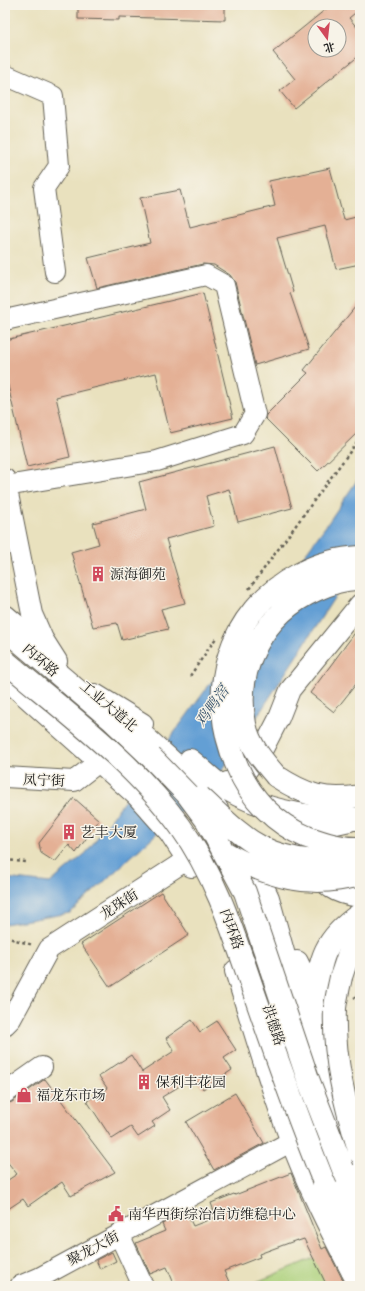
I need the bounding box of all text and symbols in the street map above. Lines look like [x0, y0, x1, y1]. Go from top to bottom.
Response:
north arrow [307, 18, 347, 58]
text: 北 [322, 39, 337, 57]
place label: 源海御苑 [110, 564, 166, 584]
building icon: 源海御苑 [89, 565, 107, 583]
street label: 内环路 [19, 639, 63, 681]
street label: 工业大道北 [76, 676, 142, 736]
water label: 鸡鸭滘 [190, 679, 235, 730]
street label: 凤宁街 [23, 769, 65, 791]
place label: 艺丰大厦 [81, 822, 137, 842]
building icon: 艺丰大厦 [60, 823, 78, 841]
street label: 龙珠街 [96, 884, 142, 924]
street label: 内环路 [215, 906, 249, 952]
street label: 洪德路 [258, 1002, 290, 1048]
place label: 保利丰花园 [156, 1072, 226, 1092]
building icon: 保利丰花园 [135, 1073, 153, 1091]
place label: 福龙东市场 [36, 1085, 106, 1105]
shop icon: 福龙东市场 [15, 1086, 33, 1104]
place label: 南华西街综治信访维稳中心 [128, 1204, 296, 1224]
public building icon: 南华西街综治信访维稳中心 [107, 1205, 125, 1223]
street label: 聚龙大街 [64, 1226, 122, 1270]

